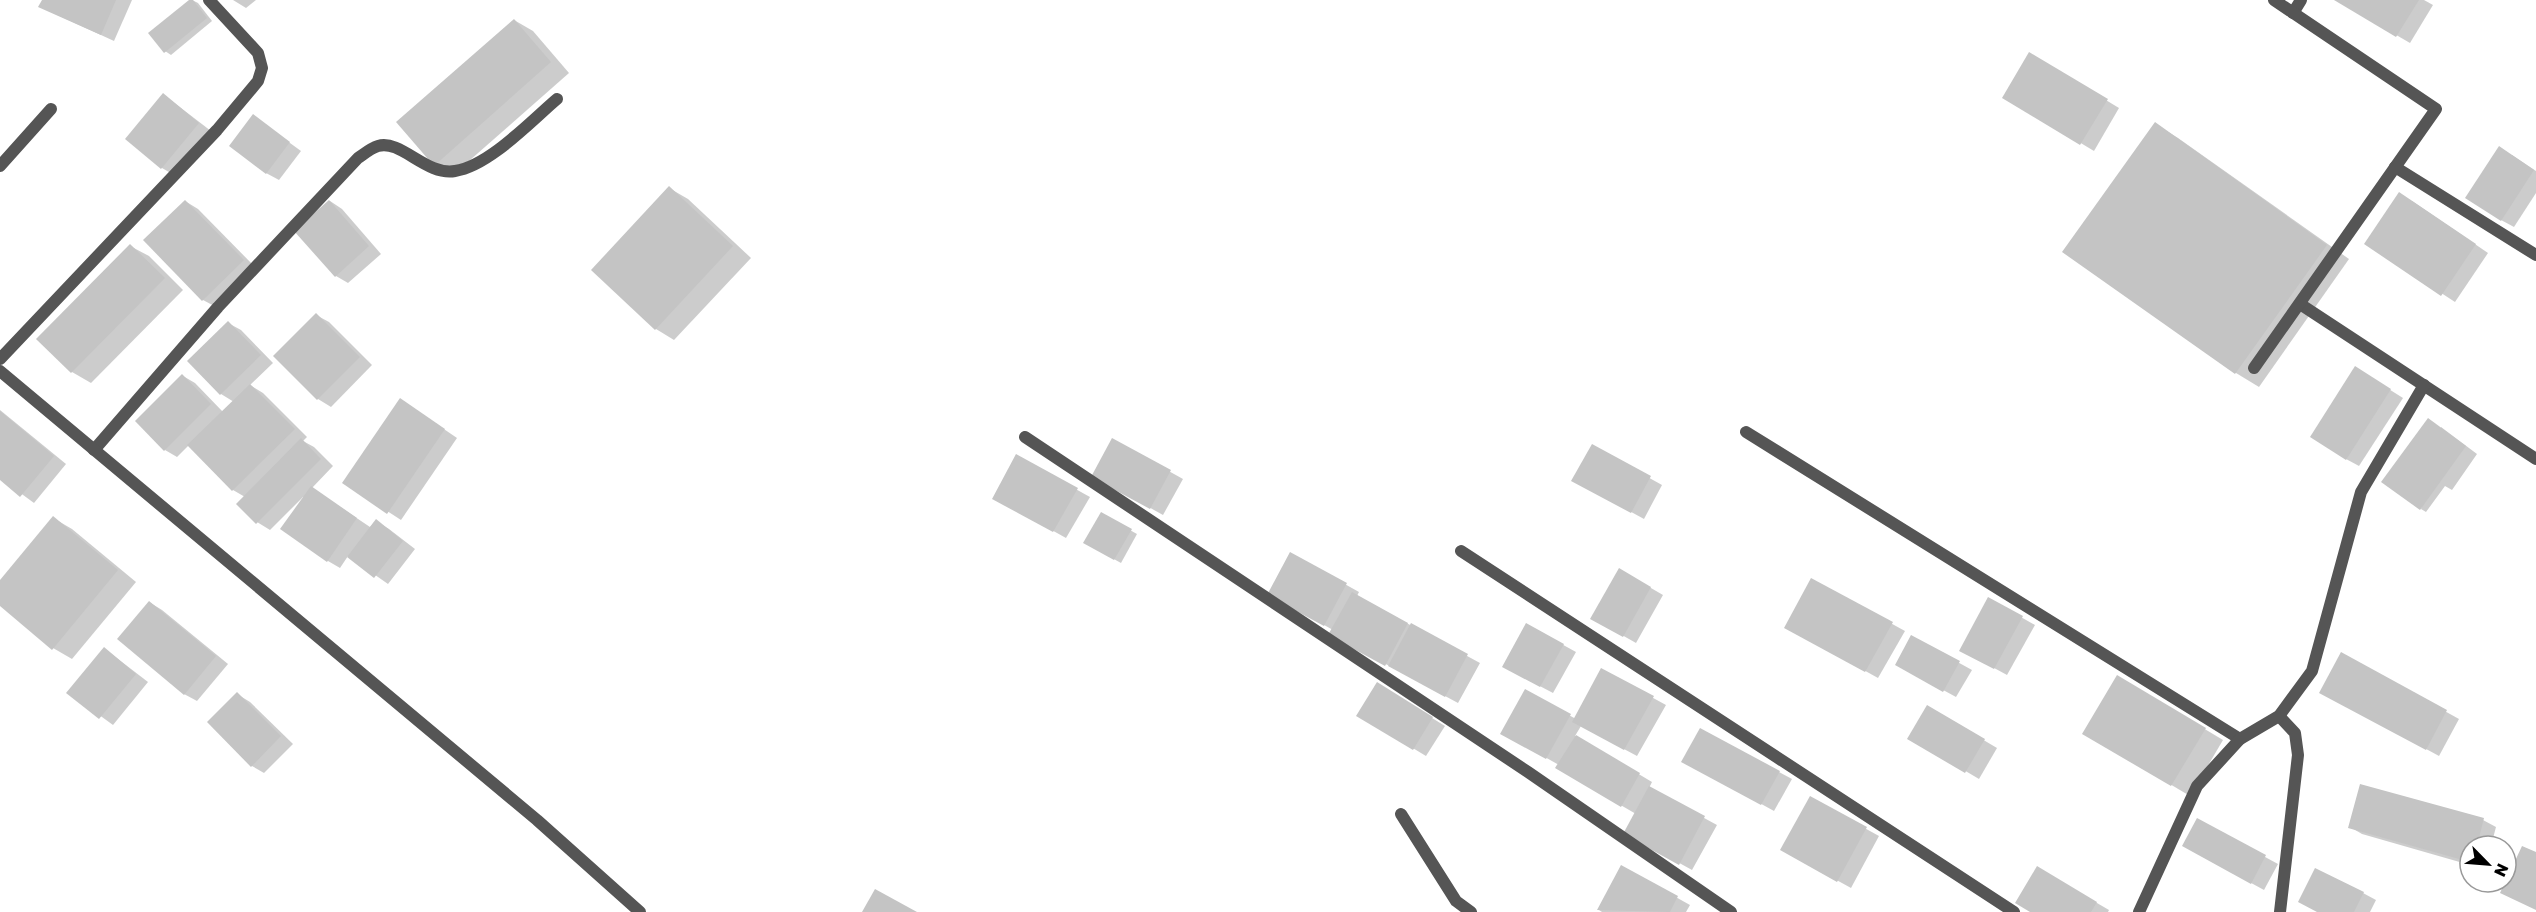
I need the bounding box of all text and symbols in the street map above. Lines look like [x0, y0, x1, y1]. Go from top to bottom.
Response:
north arrow [2458, 834, 2518, 894]
text: N [2490, 861, 2513, 880]

